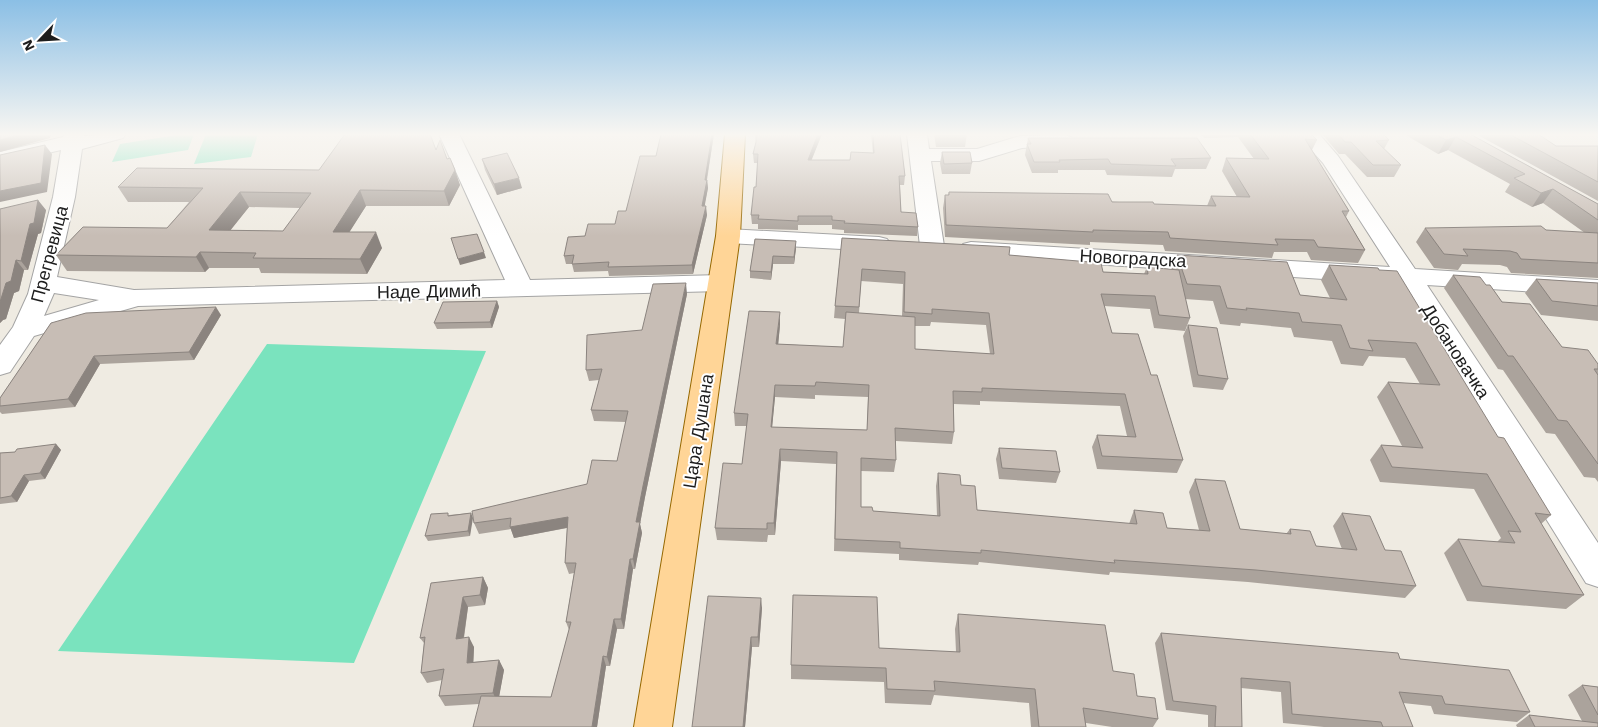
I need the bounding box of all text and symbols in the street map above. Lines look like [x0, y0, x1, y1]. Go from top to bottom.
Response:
north arrow [15, 15, 65, 65]
text: N [19, 37, 38, 54]
street label: Прегревица [26, 202, 72, 305]
street label: Новоградска [1079, 245, 1188, 271]
street label: Наде Димић [377, 280, 481, 302]
street label: Добановачка [1418, 300, 1495, 403]
street label: Цара Душана [679, 371, 718, 490]

